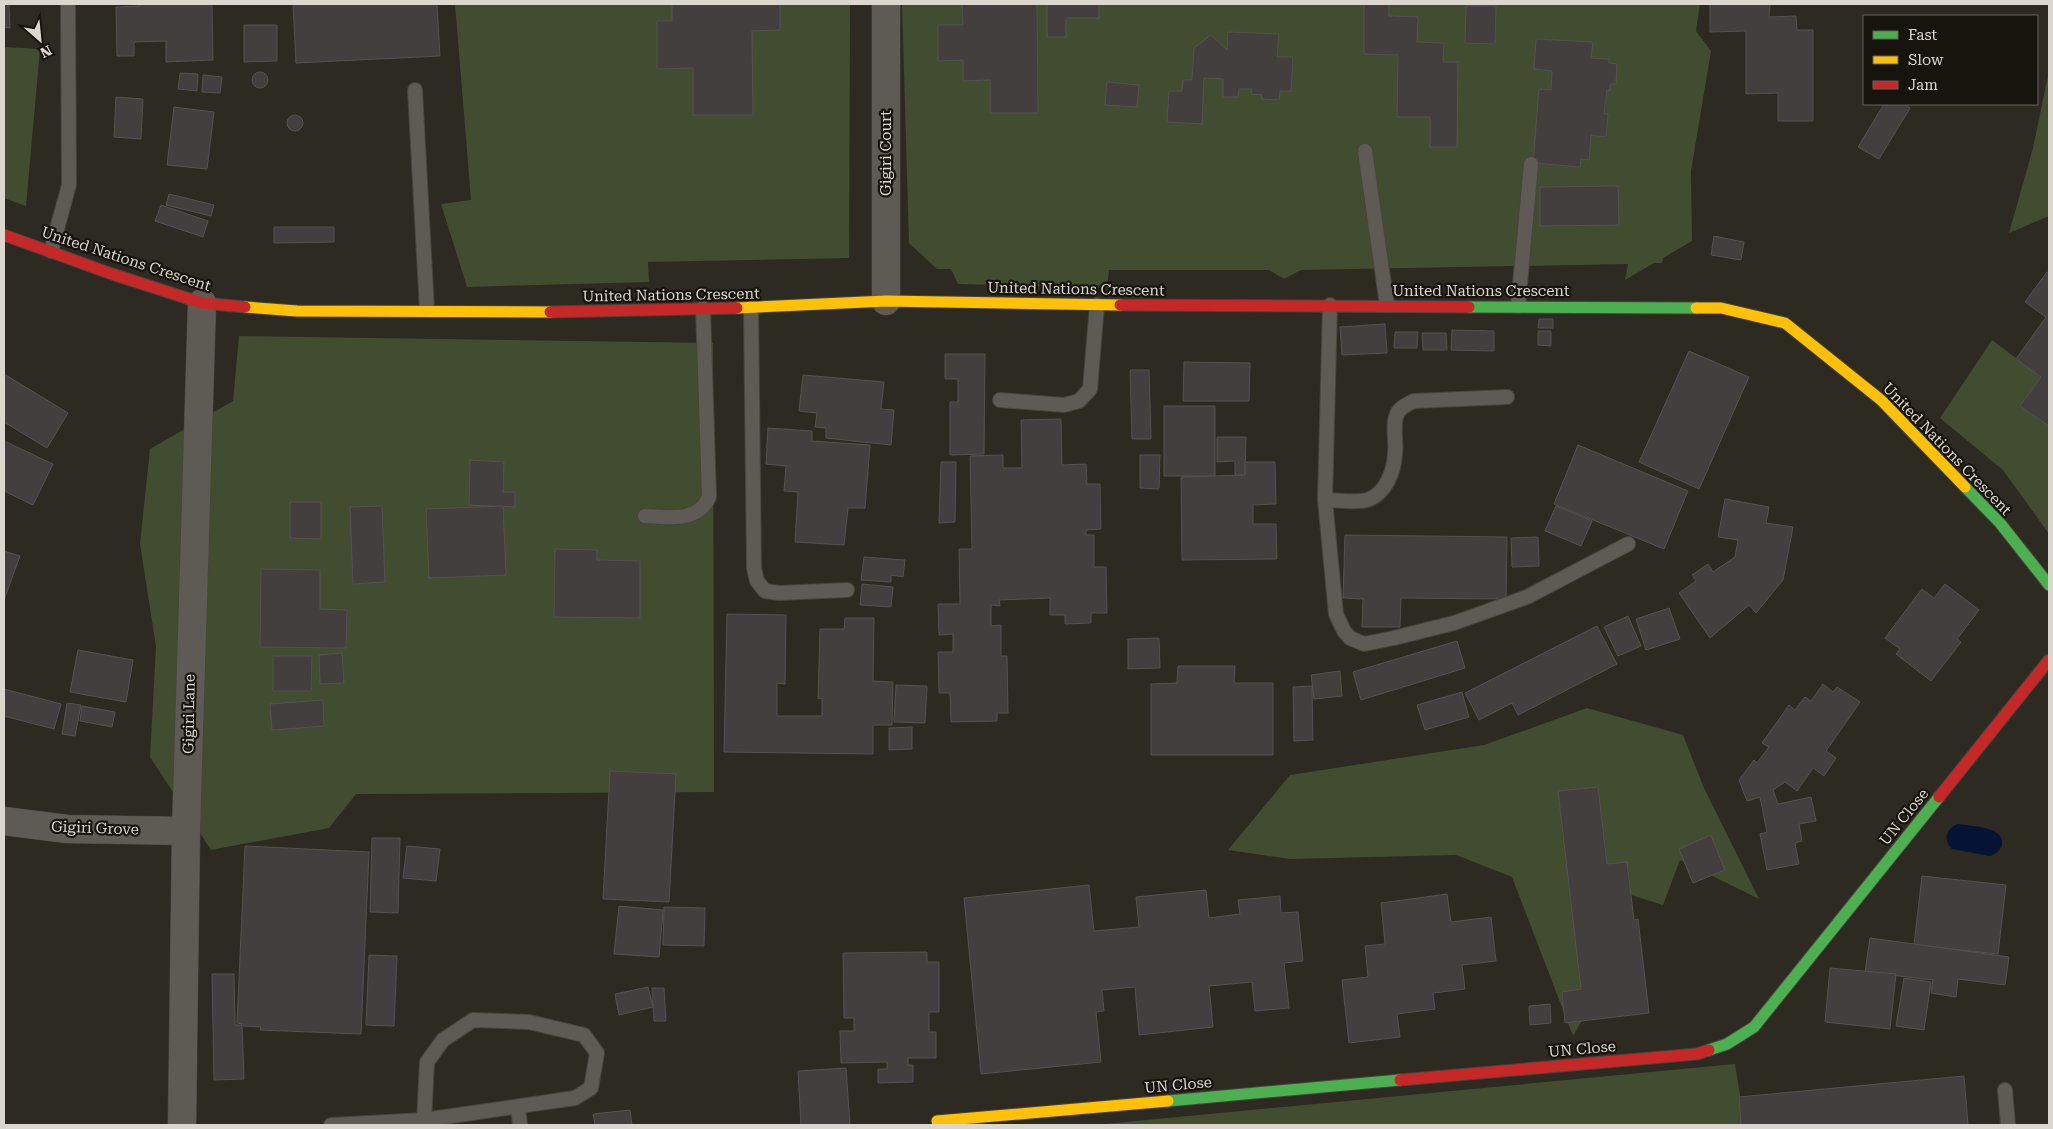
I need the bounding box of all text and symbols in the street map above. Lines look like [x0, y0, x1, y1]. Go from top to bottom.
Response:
north arrow [15, 15, 65, 65]
legend [1863, 15, 2038, 105]
text: Fast [1908, 26, 1938, 44]
text: N [37, 42, 54, 61]
text: Slow [1908, 51, 1944, 69]
text: Jam [1908, 76, 1938, 94]
street label: Gigiri Court [877, 110, 895, 196]
street label: United Nations Crescent [39, 223, 213, 295]
street label: United Nations Crescent [987, 278, 1165, 300]
street label: United Nations Crescent [1392, 282, 1570, 300]
street label: United Nations Crescent [582, 284, 760, 306]
street label: United Nations Crescent [1879, 379, 2015, 519]
street label: Gigiri Lane [179, 674, 199, 754]
street label: UN Close [1876, 785, 1932, 849]
street label: Gigiri Grove [51, 817, 139, 839]
street label: UN Close [1547, 1037, 1617, 1061]
street label: UN Close [1143, 1073, 1213, 1097]

